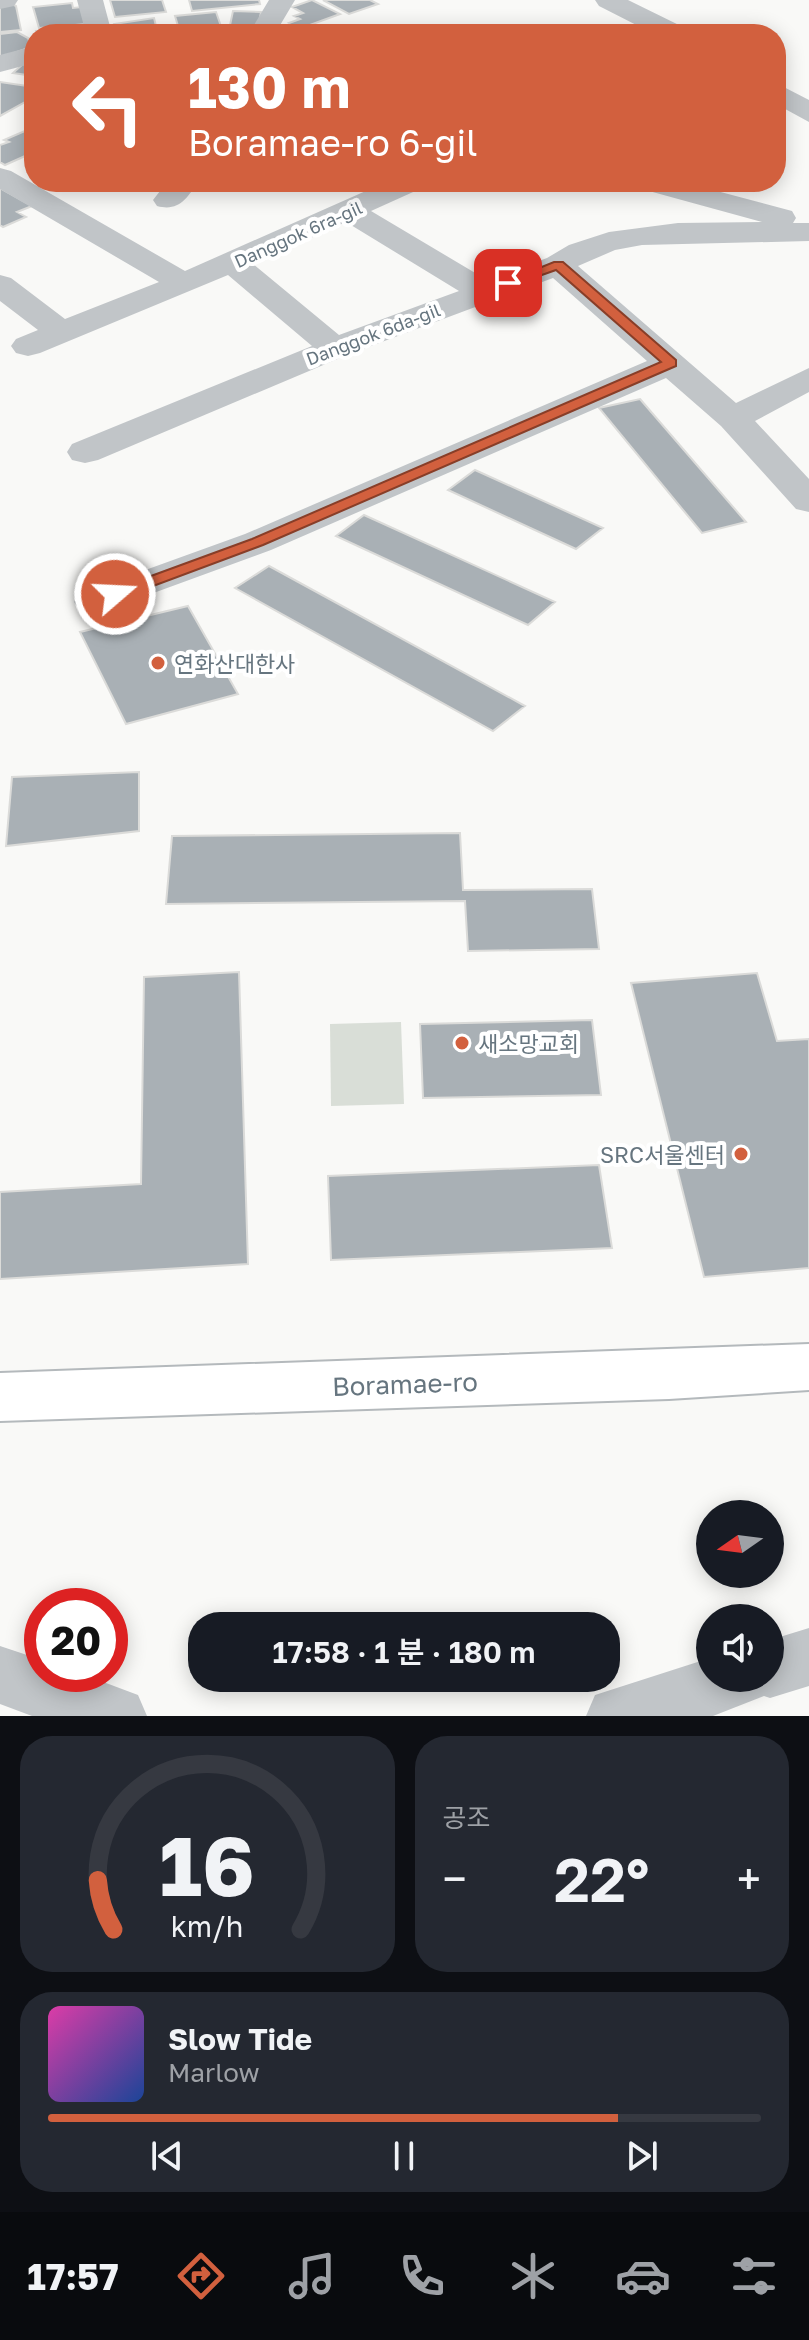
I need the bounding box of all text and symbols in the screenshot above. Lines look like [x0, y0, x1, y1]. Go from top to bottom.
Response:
text: 130 m [188, 53, 350, 120]
icon: left [56, 56, 160, 160]
text: Boramae-ro 6-gil [188, 121, 478, 164]
street label: Danggok 6ra-gil [231, 196, 366, 272]
pin [474, 249, 542, 317]
icon: arrive [486, 261, 530, 305]
street label: Danggok 6da-gil [303, 298, 443, 370]
position arrow [73, 552, 157, 636]
place label: 연화산대한사 [174, 650, 295, 677]
marker: 연화산대한사 [149, 654, 167, 672]
place label: 새소망교회 [478, 1030, 579, 1057]
marker: 새소망교회 [453, 1034, 471, 1052]
place label: SRC서울센터 [600, 1141, 725, 1168]
marker: SRC서울센터 [732, 1145, 750, 1163]
street label: Boramae-ro [332, 1366, 478, 1402]
north arrow [696, 1500, 784, 1588]
map controls [696, 1500, 784, 1692]
speed limit sign: 20 [24, 1588, 128, 1692]
button: sound [696, 1604, 784, 1692]
text: 17:58 · 1 분 · 180 m [272, 1634, 536, 1670]
text: 공조 [443, 1802, 490, 1833]
text: 16 [159, 1814, 255, 1914]
text: 22° [554, 1843, 649, 1915]
text: − [443, 1852, 467, 1905]
text: + [737, 1852, 761, 1905]
text: km/h [171, 1909, 244, 1943]
text: Slow Tide [168, 2021, 312, 2057]
text: Marlow [168, 2057, 260, 2088]
icon: previous [145, 2134, 189, 2178]
icon: pause [382, 2134, 426, 2178]
icon: next [620, 2134, 664, 2178]
icon: directions [173, 2248, 229, 2304]
icon: music [284, 2248, 340, 2304]
icon: phone [394, 2248, 450, 2304]
icon: climate [505, 2248, 561, 2304]
icon: car [615, 2248, 671, 2304]
icon: filters [726, 2248, 782, 2304]
text: 17:57 [27, 2255, 119, 2298]

